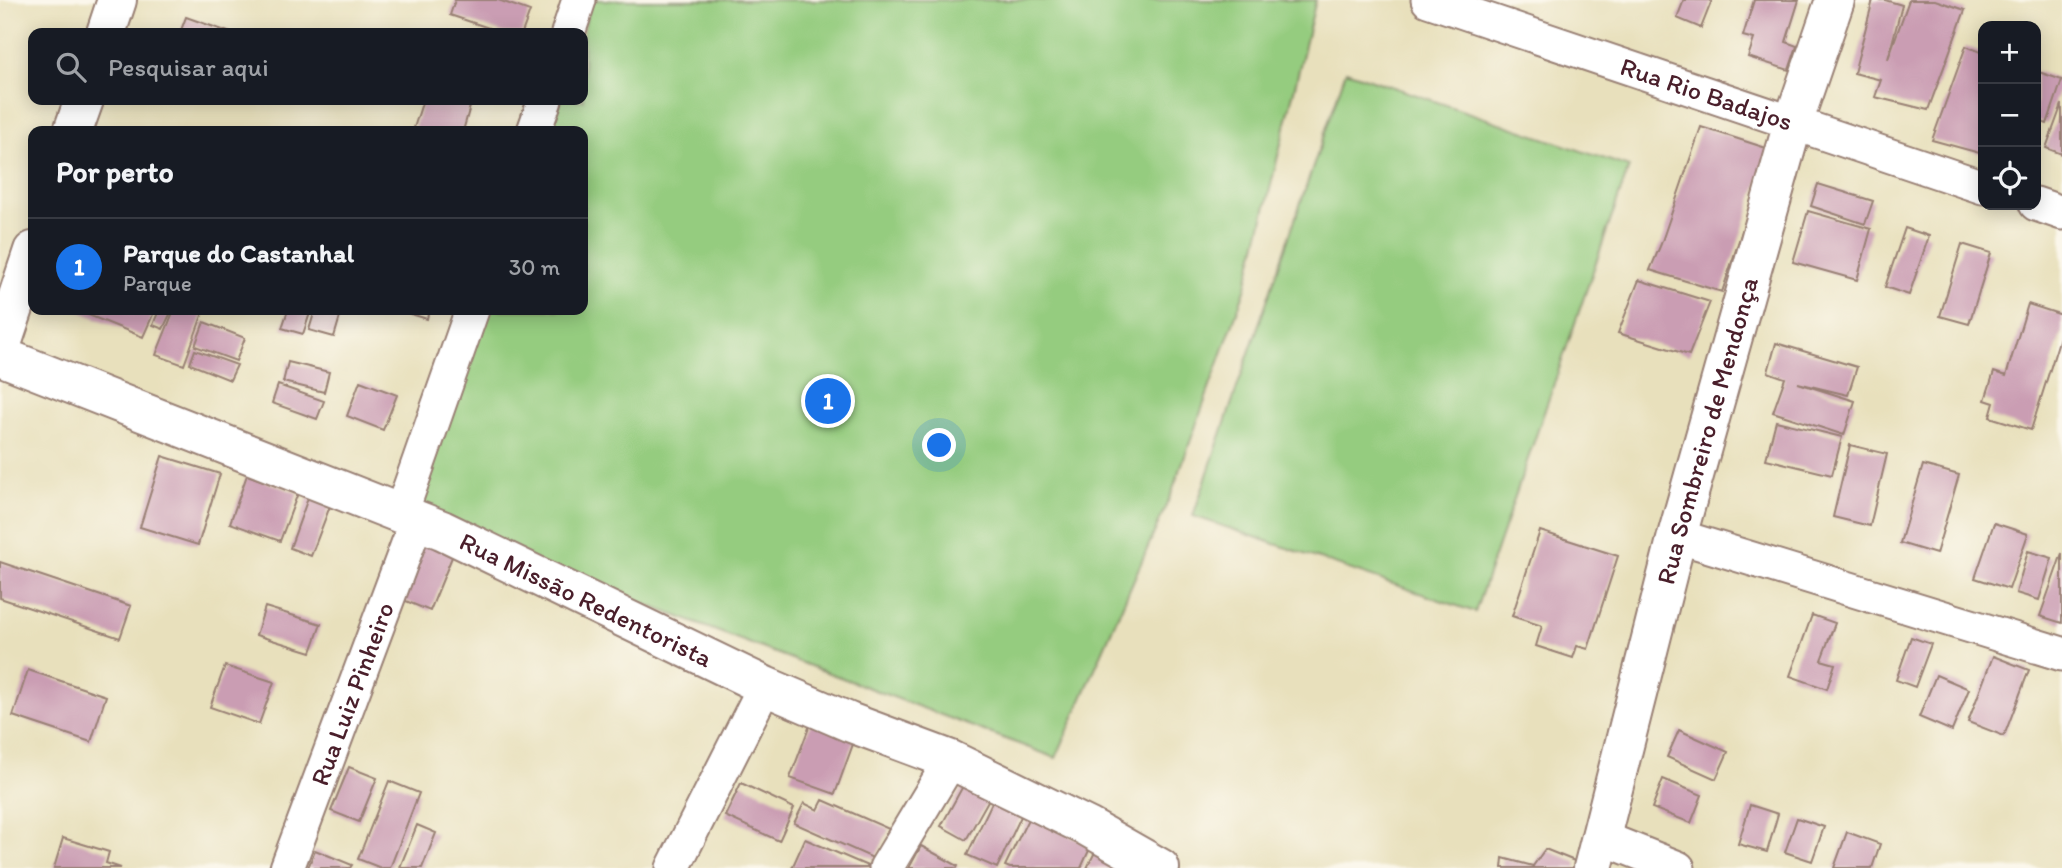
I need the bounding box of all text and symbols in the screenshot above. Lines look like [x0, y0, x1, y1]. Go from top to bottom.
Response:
map controls [1978, 21, 2041, 210]
button: + [1978, 21, 2041, 84]
search box [28, 28, 588, 105]
icon: search [52, 48, 90, 86]
street label: Rua Rio Badajos [1616, 50, 1797, 138]
text: Pesquisar aqui [108, 51, 269, 83]
button: − [1978, 84, 2041, 147]
button: locate [1978, 147, 2041, 210]
text: Por perto [56, 153, 174, 190]
text: Parque do Castanhal [123, 237, 354, 269]
text: 1 [74, 253, 84, 281]
text: 30 m [509, 253, 560, 281]
text: Parque [123, 269, 192, 297]
street label: Rua Sombreiro de Mendonça [1649, 273, 1765, 588]
pin: 1 [805, 375, 851, 427]
your location [922, 428, 956, 462]
street label: Rua Missão Redentorista [455, 525, 718, 674]
street label: Rua Luiz Pinheiro [303, 598, 401, 790]

